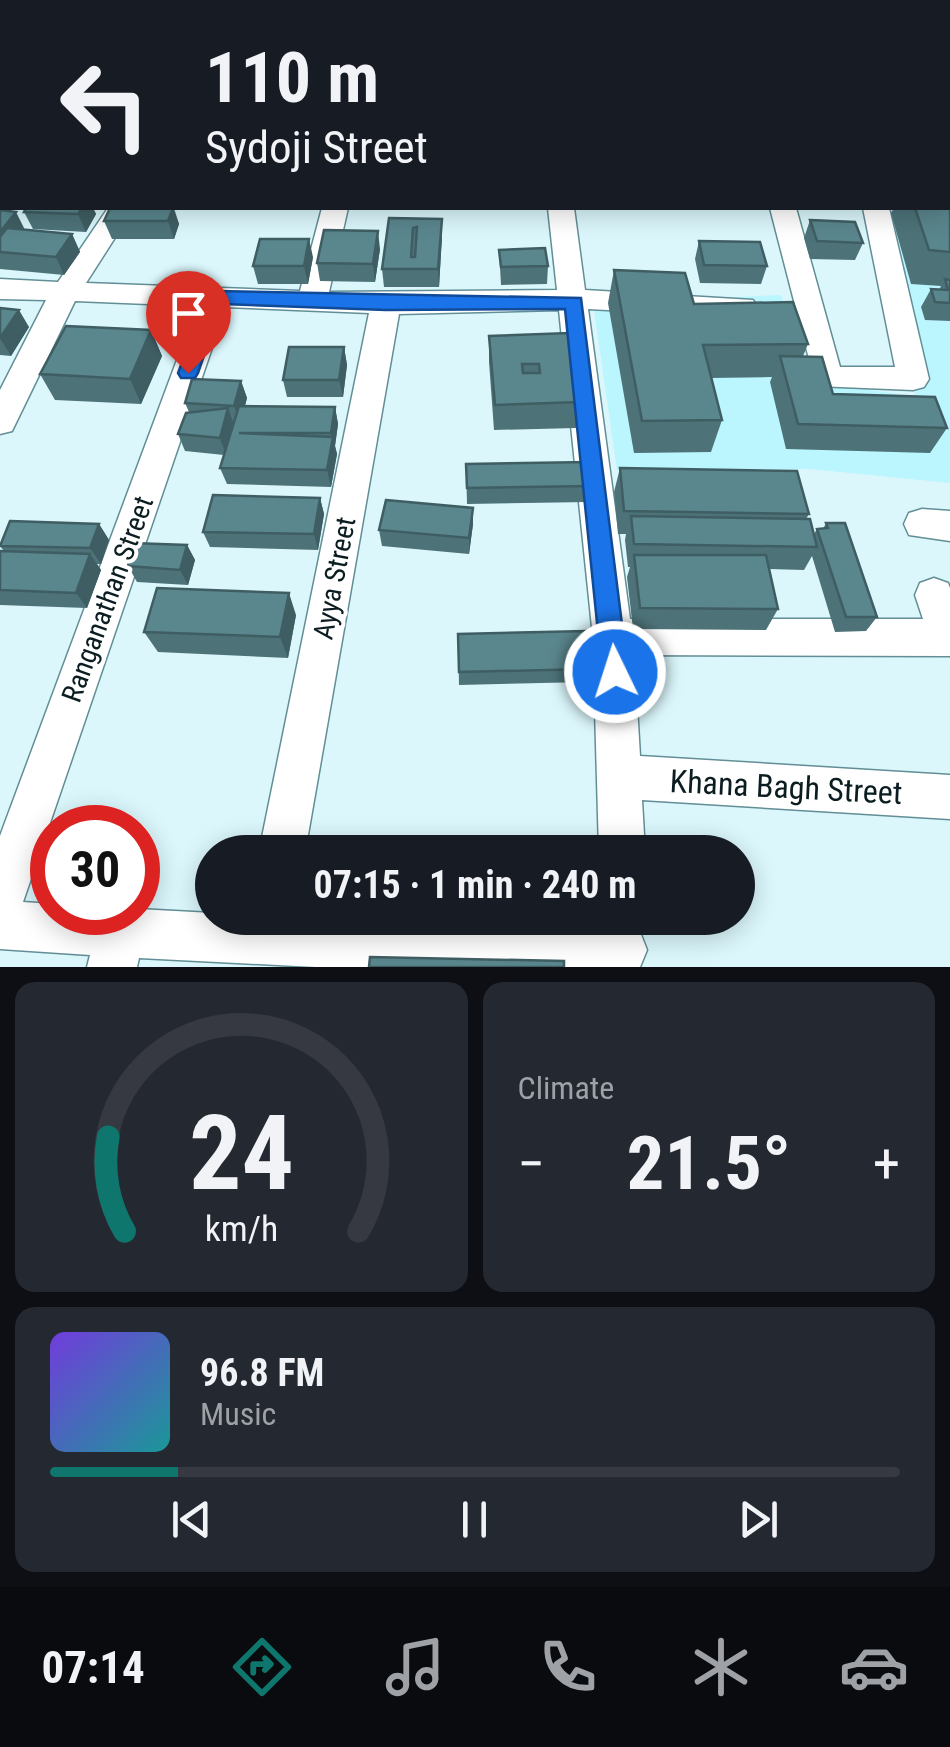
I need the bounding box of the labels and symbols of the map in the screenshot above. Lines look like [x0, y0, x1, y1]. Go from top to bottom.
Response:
pin [146, 271, 231, 374]
street label: Ranganathan Street [55, 492, 160, 707]
street label: Ayya Street [306, 514, 363, 642]
position arrow [563, 620, 667, 724]
street label: Khana Bagh Street [669, 762, 903, 812]
speed limit sign: 30 [30, 805, 160, 935]

